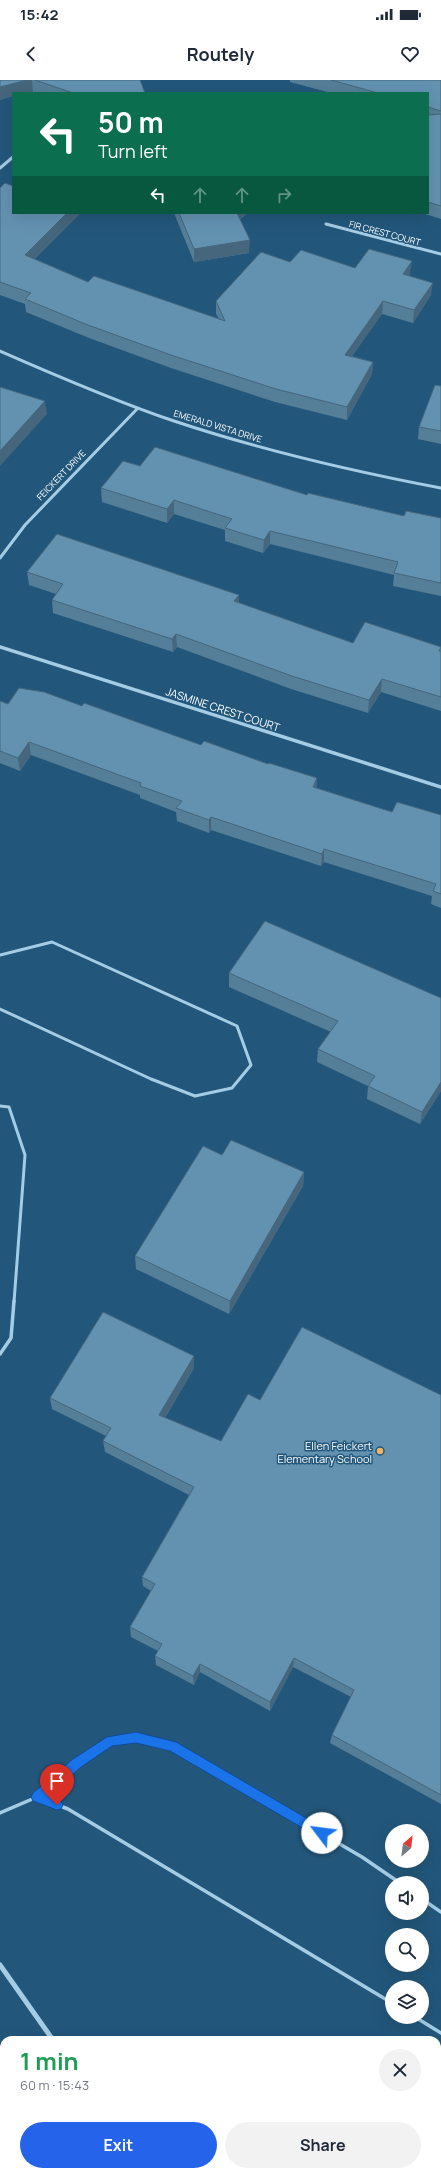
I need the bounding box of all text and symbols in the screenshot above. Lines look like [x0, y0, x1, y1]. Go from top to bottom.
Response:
text: 15:42 [20, 4, 59, 25]
text: Routely [187, 42, 254, 66]
icon: back [20, 43, 42, 65]
icon: heart [399, 43, 421, 65]
text: 50 m [98, 103, 164, 141]
icon: left [32, 108, 84, 160]
text: Turn left [98, 139, 168, 163]
icon: left [147, 184, 169, 206]
icon: ahead [189, 184, 211, 206]
icon: ahead [231, 184, 253, 206]
icon: right [273, 184, 295, 206]
street label: FIR CREST COURT [348, 217, 423, 249]
street label: EMERALD VISTA DRIVE [172, 406, 264, 446]
street label: FEICKERT DRIVE [34, 447, 88, 503]
street label: JASMINE CREST COURT [164, 683, 282, 735]
place label: Ellen Feickert Elementary School [277, 1438, 372, 1466]
marker: Ellen Feickert Elementary School [375, 1446, 385, 1456]
pin [40, 1764, 74, 1805]
icon: arrive [46, 1770, 68, 1792]
position arrow [301, 1812, 343, 1854]
north arrow [385, 1824, 429, 1868]
map controls [385, 1824, 429, 2024]
button: sound [385, 1876, 429, 1920]
button: search [385, 1928, 429, 1972]
button: layers [385, 1980, 429, 2024]
text: 1 min [20, 2044, 79, 2077]
button: close [379, 2049, 421, 2091]
text: 60 m · 15:43 [20, 2076, 89, 2094]
button: Exit [20, 2122, 217, 2168]
button: Share [225, 2122, 421, 2168]

